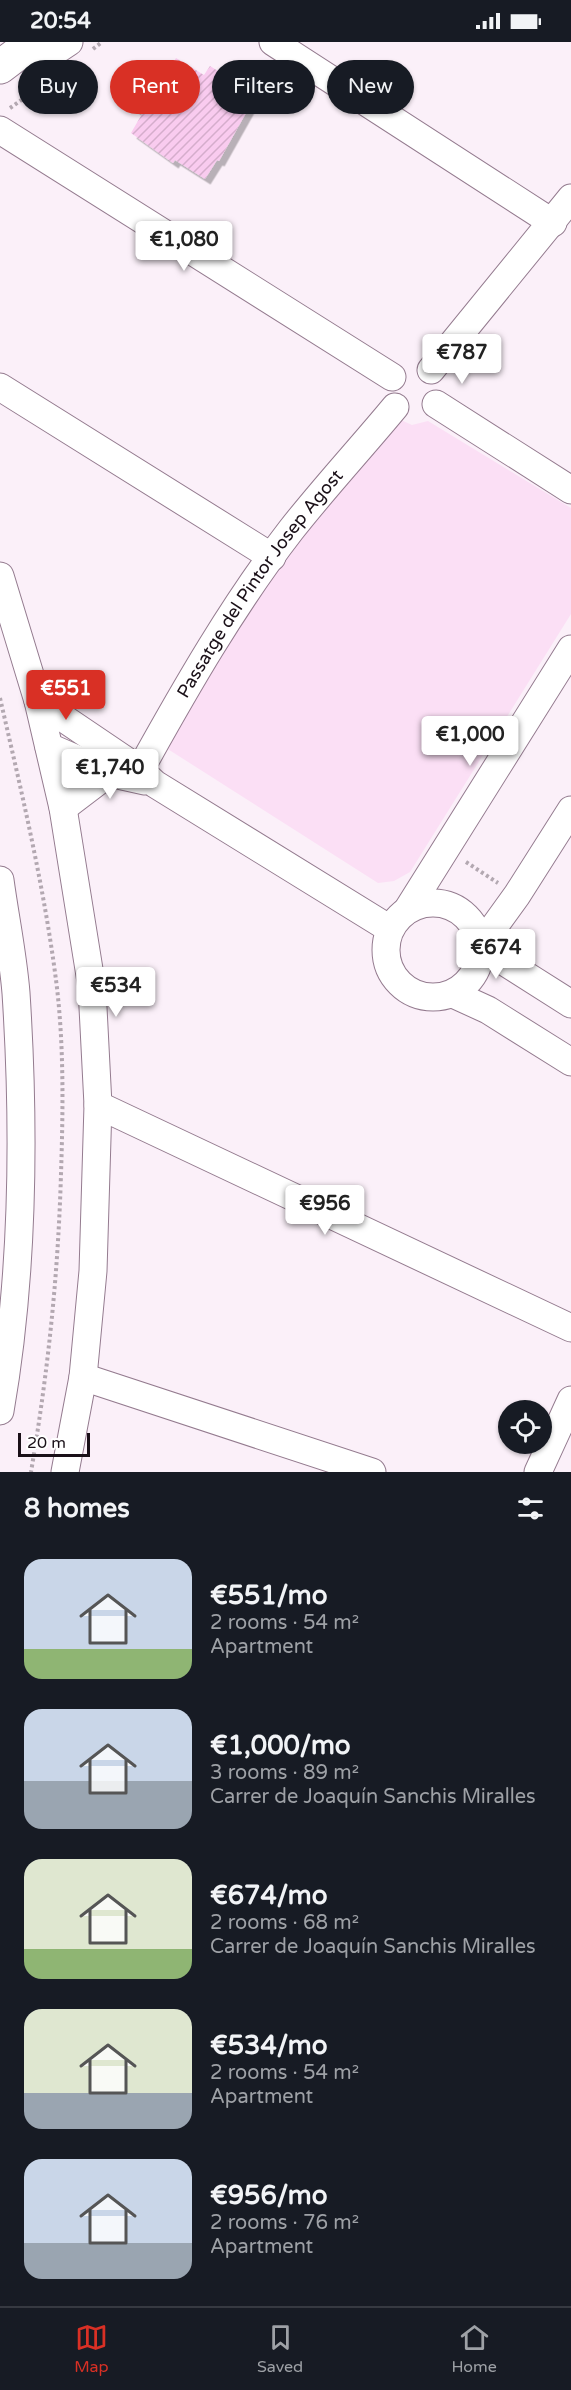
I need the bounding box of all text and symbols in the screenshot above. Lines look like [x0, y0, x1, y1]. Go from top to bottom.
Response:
text: 20:54 [30, 8, 91, 34]
chip: Buy [18, 60, 98, 114]
chip: Rent [110, 60, 200, 114]
chip: Filters [212, 60, 315, 114]
chip: New [327, 60, 414, 114]
pin: €1,080 [135, 221, 233, 272]
text: €1,080 [149, 228, 219, 252]
pin: €787 [426, 334, 498, 385]
text: €787 [436, 341, 488, 365]
street label: Passatge del Pintor Josep Agost [172, 465, 348, 702]
pin: €551 [30, 670, 102, 721]
text: €551 [40, 677, 92, 701]
pin: €1,000 [421, 716, 519, 767]
text: €1,000 [435, 723, 505, 747]
pin: €1,740 [61, 749, 159, 800]
text: €1,740 [76, 756, 144, 780]
pin: €674 [460, 929, 532, 980]
text: €674 [470, 936, 522, 960]
pin: €534 [80, 967, 152, 1018]
text: €534 [90, 974, 142, 998]
pin: €956 [289, 1185, 361, 1236]
text: €956 [299, 1192, 351, 1216]
map controls [498, 1400, 552, 1454]
button: locate [498, 1400, 552, 1454]
scale bar [18, 1430, 90, 1458]
text: 20 m [27, 1433, 66, 1453]
icon: filters [514, 1492, 547, 1525]
text: 8 homes [24, 1493, 130, 1524]
text: €551/mo [210, 1580, 328, 1611]
icon: home [72, 1583, 144, 1655]
text: 2 rooms · 54 m² [210, 1611, 359, 1635]
text: Apartment [210, 1635, 313, 1659]
text: €1,000/mo [210, 1730, 351, 1761]
icon: home [72, 1733, 144, 1805]
text: 3 rooms · 89 m² [210, 1761, 359, 1785]
text: Carrer de Joaquín Sanchis Miralles [210, 1785, 536, 1809]
text: €674/mo [210, 1880, 328, 1911]
icon: home [72, 1883, 144, 1955]
text: 2 rooms · 68 m² [210, 1911, 359, 1935]
text: Carrer de Joaquín Sanchis Miralles [210, 1935, 536, 1959]
text: €534/mo [210, 2030, 328, 2061]
icon: home [72, 2033, 144, 2105]
text: 2 rooms · 54 m² [210, 2061, 359, 2085]
text: Apartment [210, 2085, 313, 2109]
text: €956/mo [210, 2180, 328, 2211]
icon: home [72, 2183, 144, 2255]
text: 2 rooms · 76 m² [210, 2211, 359, 2235]
text: Apartment [210, 2235, 313, 2259]
tab: Map [74, 2321, 109, 2377]
tab: Saved [257, 2321, 303, 2377]
tab: Home [452, 2321, 497, 2377]

